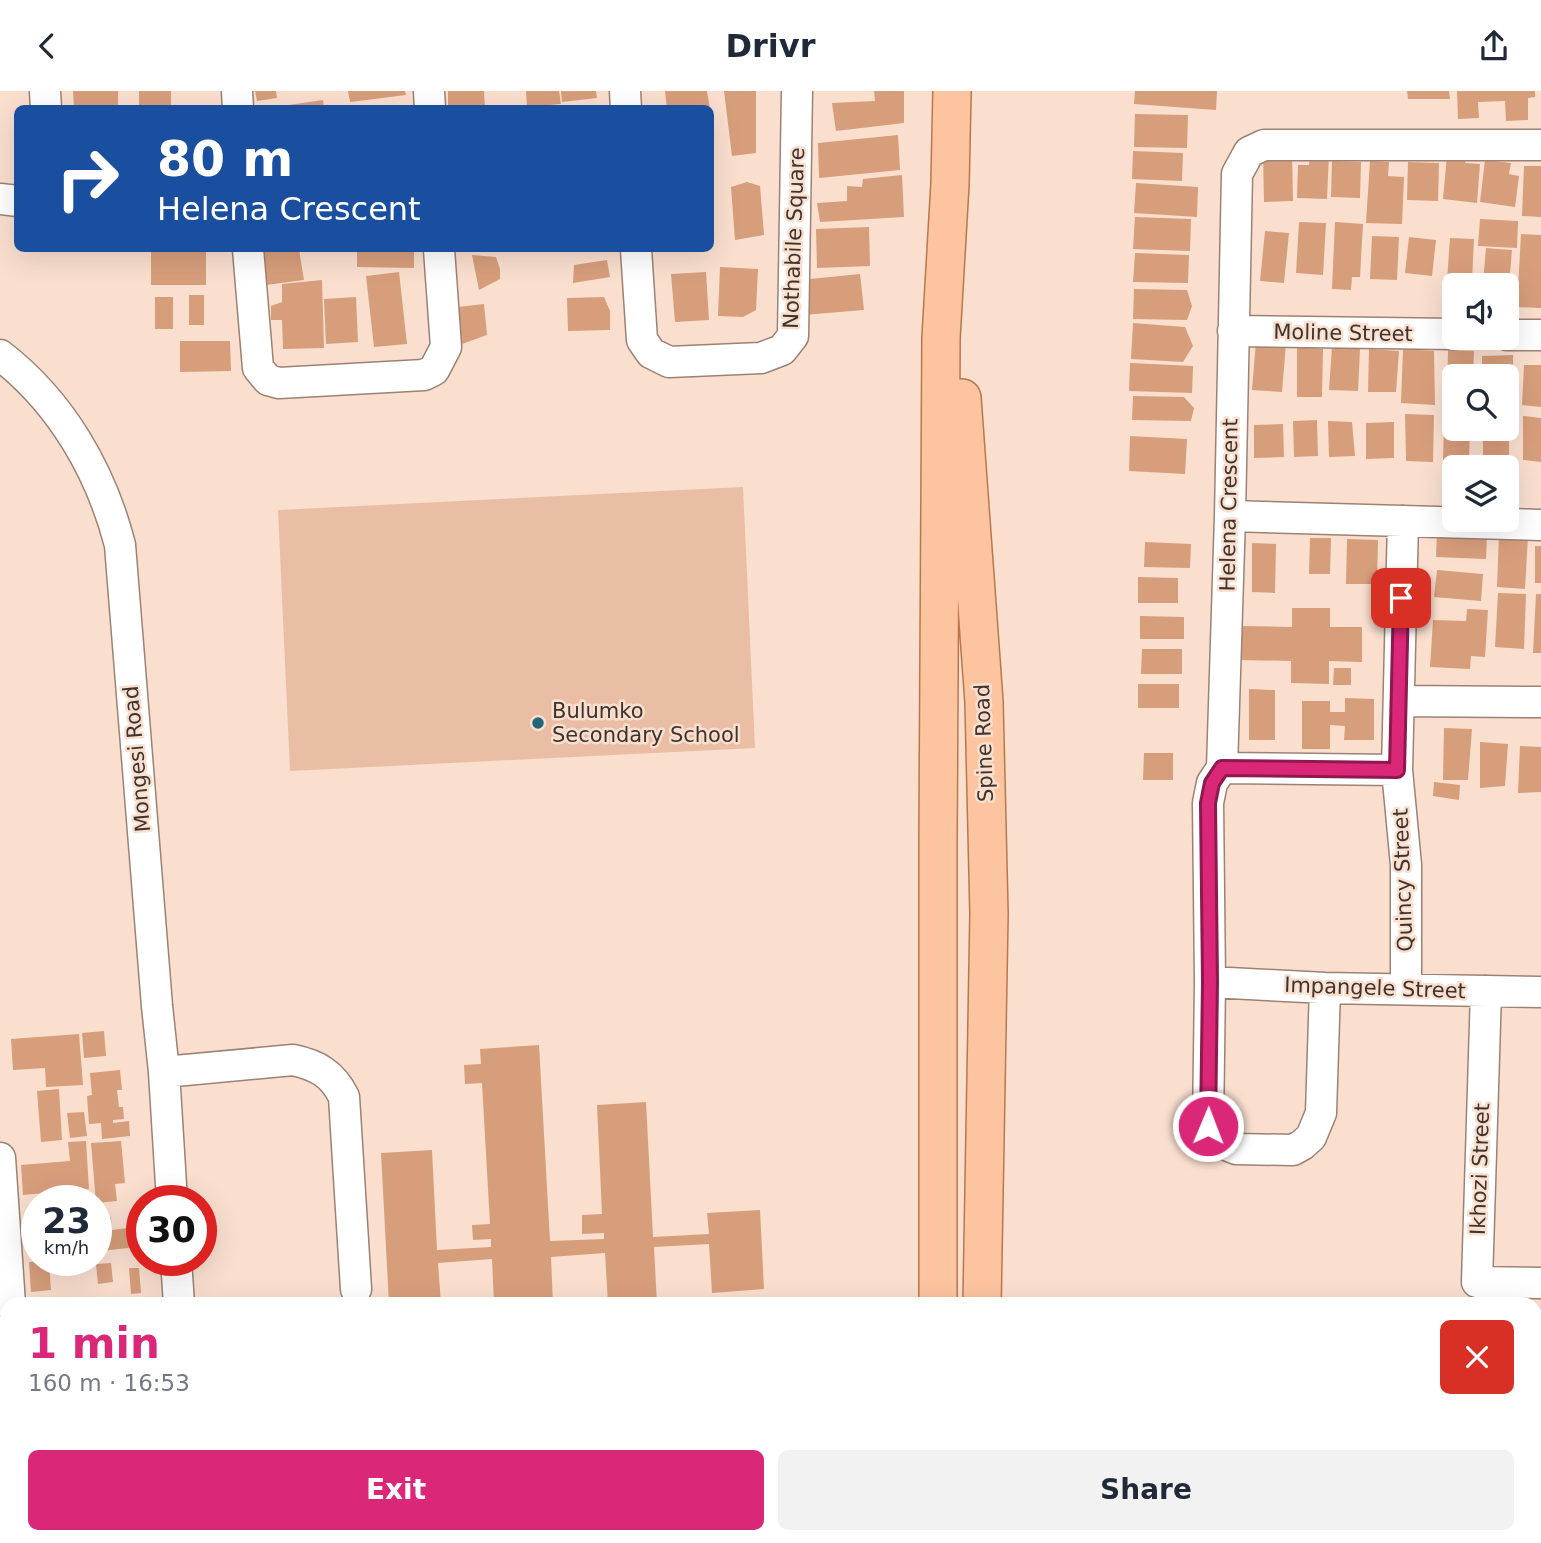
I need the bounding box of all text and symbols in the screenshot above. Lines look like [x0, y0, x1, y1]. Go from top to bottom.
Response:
icon: back [28, 27, 66, 65]
text: Drivr [726, 27, 815, 65]
icon: share [1475, 27, 1513, 65]
text: 80 m [157, 131, 293, 188]
icon: right [42, 133, 133, 224]
street label: Nothabile Square [779, 147, 809, 329]
text: Helena Crescent [157, 190, 421, 228]
map controls [1442, 273, 1519, 532]
button: sound [1442, 273, 1519, 350]
street label: Moline Street [1273, 320, 1413, 346]
button: search [1442, 364, 1519, 441]
street label: Helena Crescent [1215, 418, 1243, 592]
button: layers [1442, 455, 1519, 532]
pin [1371, 568, 1431, 628]
icon: arrive [1382, 579, 1420, 617]
street label: Spine Road [970, 684, 998, 802]
street label: Mongesi Road [119, 685, 155, 833]
place label: Bulumko Secondary School [552, 699, 740, 747]
marker: Bulumko Secondary School [530, 715, 546, 731]
street label: Quincy Street [1389, 808, 1417, 952]
street label: Impangele Street [1284, 973, 1466, 1003]
position arrow [1171, 1089, 1245, 1163]
street label: Ikhozi Street [1466, 1103, 1494, 1235]
speed limit sign: 30 [126, 1185, 217, 1276]
text: 23 [42, 1201, 91, 1241]
text: km/h [44, 1237, 89, 1258]
text: 1 min [28, 1319, 160, 1368]
button: close [1440, 1320, 1514, 1394]
text: 160 m · 16:53 [28, 1370, 190, 1396]
button: Exit [28, 1450, 764, 1530]
button: Share [778, 1450, 1514, 1530]

